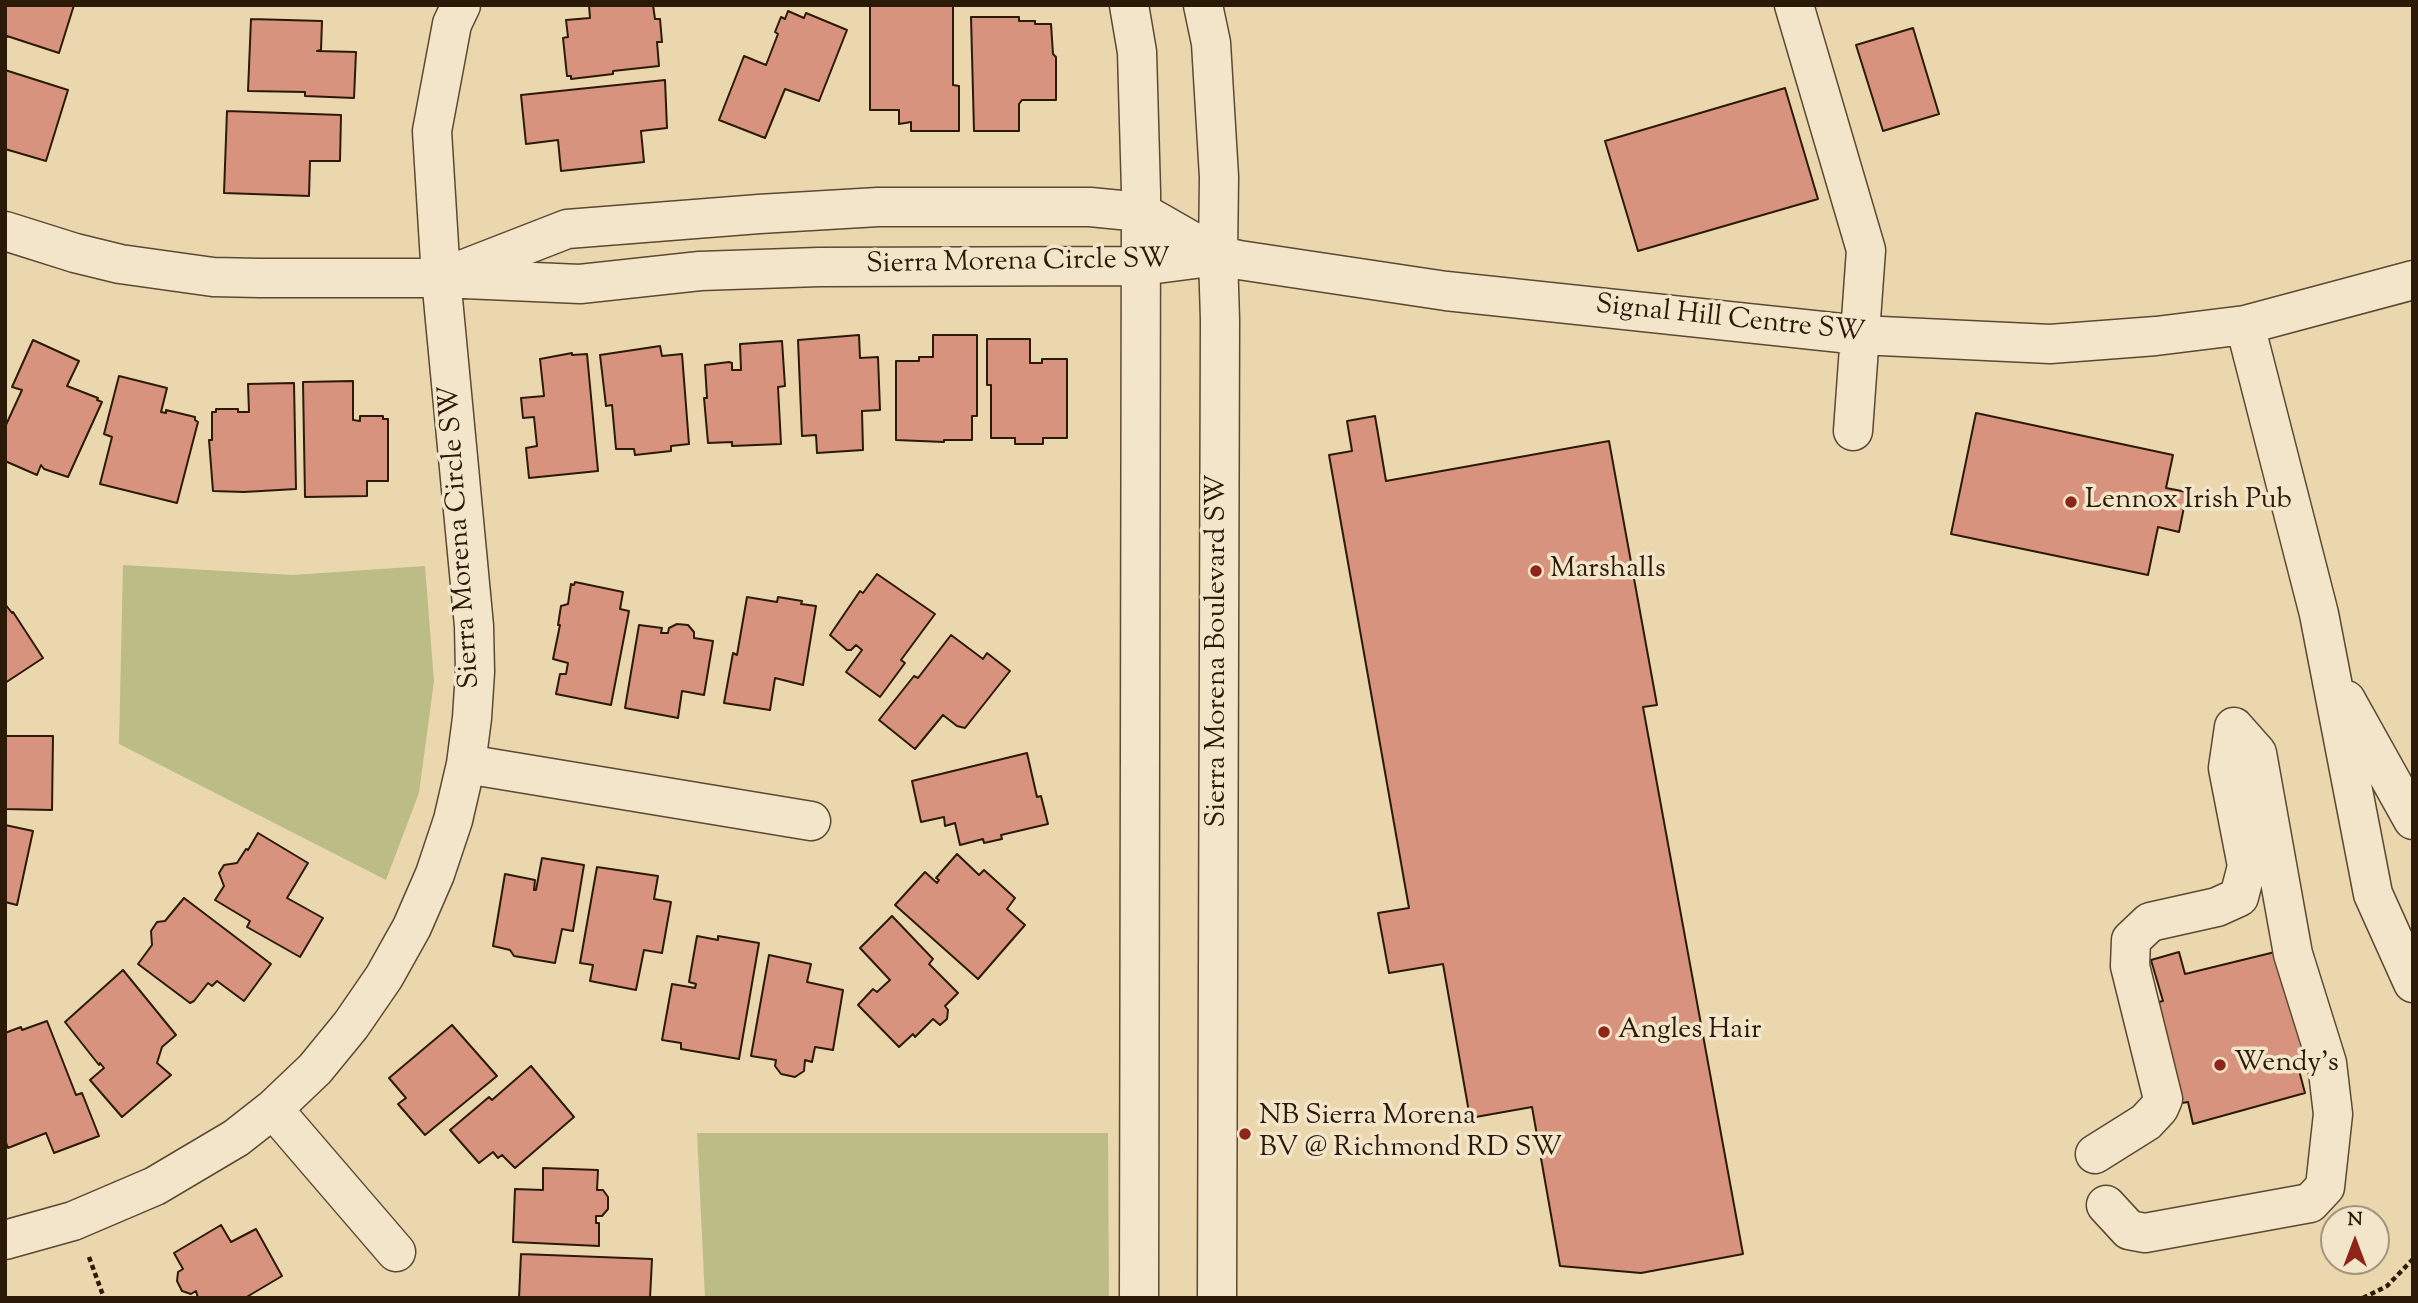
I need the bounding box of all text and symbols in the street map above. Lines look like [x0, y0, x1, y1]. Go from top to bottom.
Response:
street label: Sierra Morena Circle SW [866, 245, 1170, 283]
street label: Signal Hill Centre SW [1594, 290, 1866, 352]
street label: Sierra Morena Circle SW [435, 384, 489, 690]
street label: Sierra Morena Boulevard SW [1202, 474, 1236, 828]
place label: Lennox Irish Pub [2085, 485, 2292, 519]
marker: Lennox Irish Pub [2063, 494, 2079, 510]
place label: Marshalls [1550, 554, 1666, 588]
marker: Marshalls [1528, 563, 1544, 579]
place label: Angles Hair [1618, 1015, 1762, 1049]
marker: Angles Hair [1596, 1024, 1612, 1040]
place label: Wendy's [2234, 1048, 2339, 1082]
marker: Wendy's [2212, 1057, 2228, 1073]
place label: NB Sierra Morena BV @ Richmond RD SW [1259, 1101, 1562, 1167]
marker: NB Sierra Morena BV @ Richmond RD SW [1237, 1126, 1253, 1142]
north arrow [2320, 1205, 2390, 1275]
text: N [2347, 1207, 2363, 1234]

